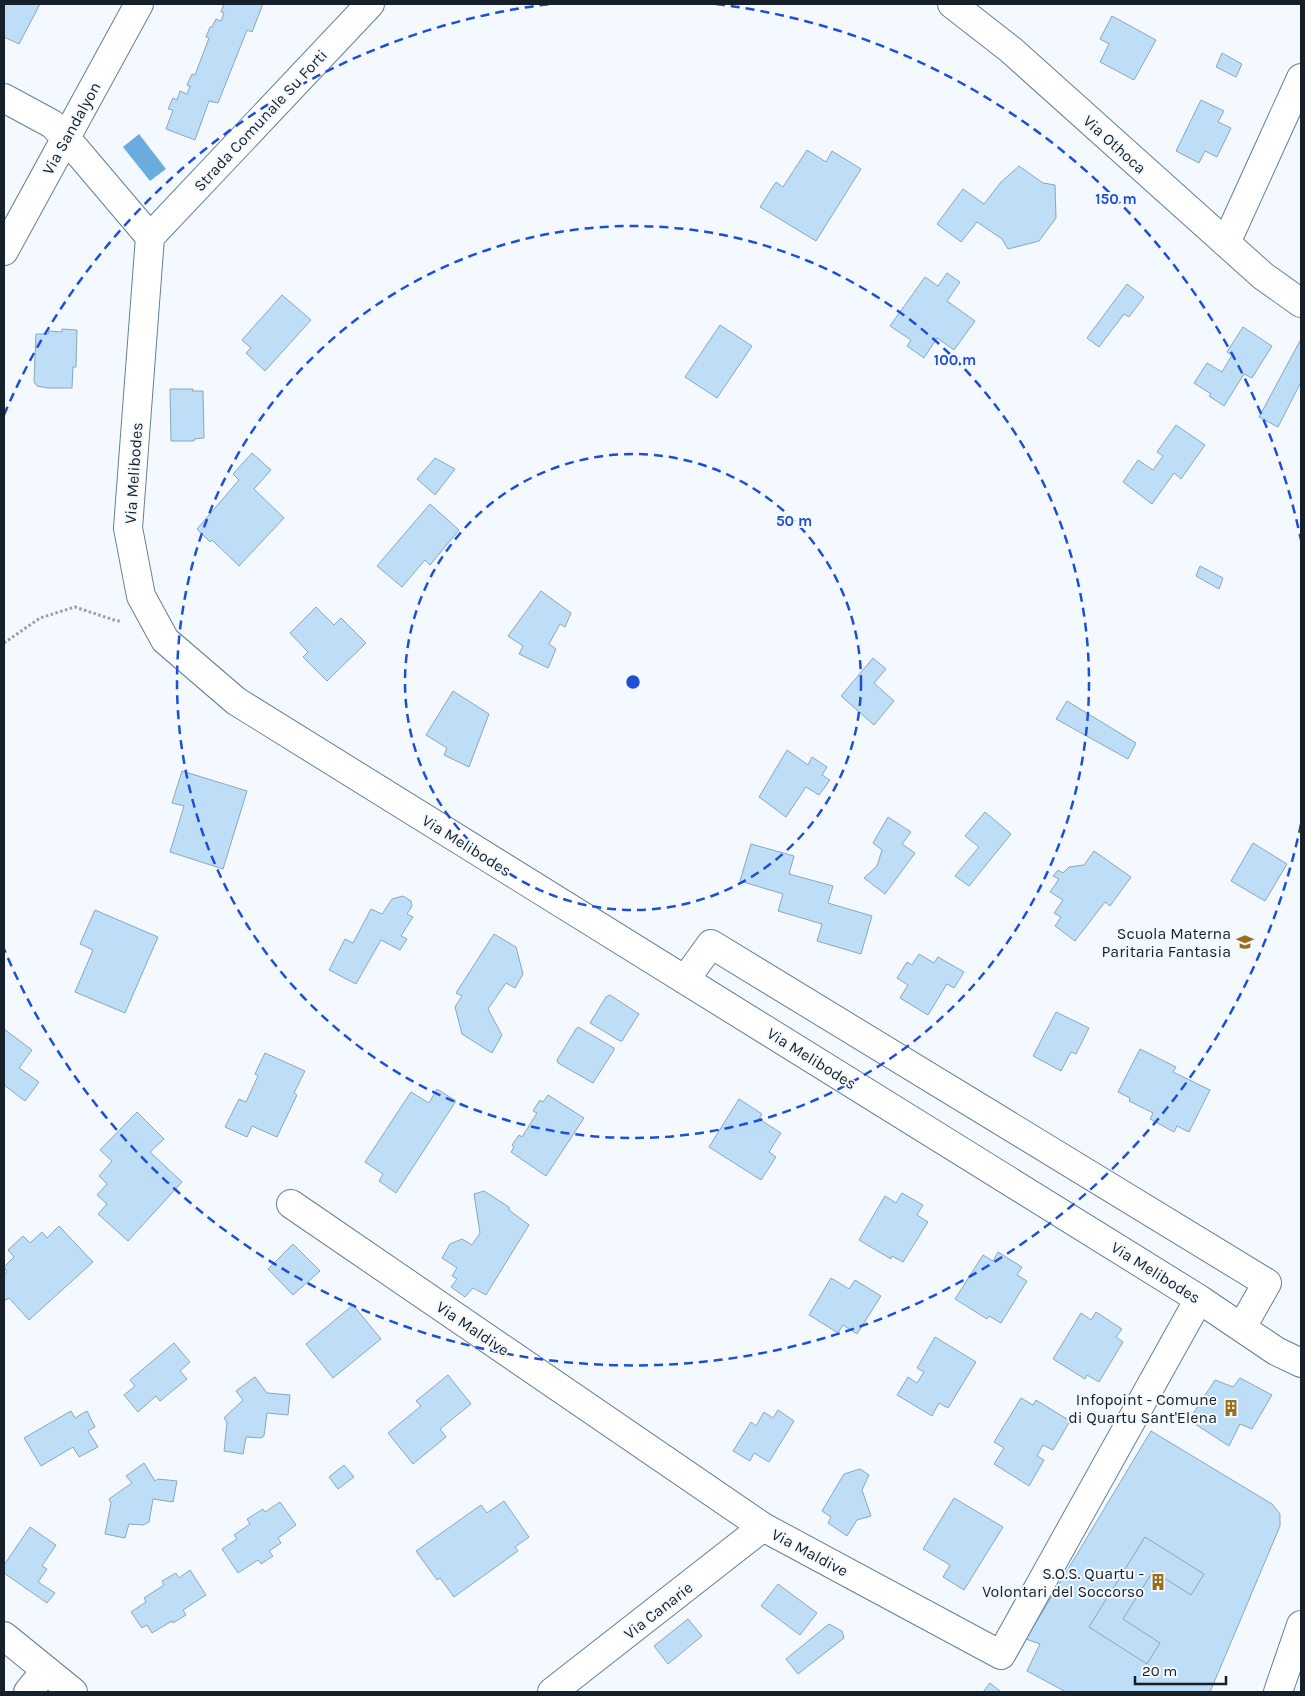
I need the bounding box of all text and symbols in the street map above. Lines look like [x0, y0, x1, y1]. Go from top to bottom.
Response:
street label: Strada Comunale Su Forti [190, 45, 331, 195]
street label: Via Sandalyon [38, 79, 105, 178]
street label: Via Othoca [1079, 111, 1150, 178]
text: 150 m [1095, 190, 1137, 208]
text: 100 m [934, 351, 976, 369]
street label: Via Melibodes [120, 422, 147, 524]
text: 50 m [776, 512, 812, 530]
centre of rings [624, 673, 642, 691]
street label: Via Melibodes [419, 810, 515, 880]
place label: Scuola Materna Paritaria Fantasia [1102, 924, 1231, 961]
school or university icon: Scuola Materna Paritaria Fantasia [1235, 932, 1255, 952]
street label: Via Melibodes [764, 1023, 860, 1093]
street label: Via Melibodes [1108, 1237, 1204, 1307]
street label: Via Maldive [433, 1297, 513, 1360]
place label: Infopoint - Comune di Quartu Sant'Elena [1068, 1390, 1217, 1427]
building icon: Infopoint - Comune di Quartu Sant'Elena [1221, 1398, 1241, 1418]
street label: Via Maldive [768, 1524, 851, 1580]
place label: S.O.S. Quartu - Volontari del Soccorso [982, 1564, 1144, 1601]
building icon: S.O.S. Quartu - Volontari del Soccorso [1148, 1572, 1168, 1592]
street label: Via Canarie [620, 1578, 697, 1643]
scale bar [1135, 1654, 1226, 1686]
text: 20 m [1142, 1662, 1177, 1680]

